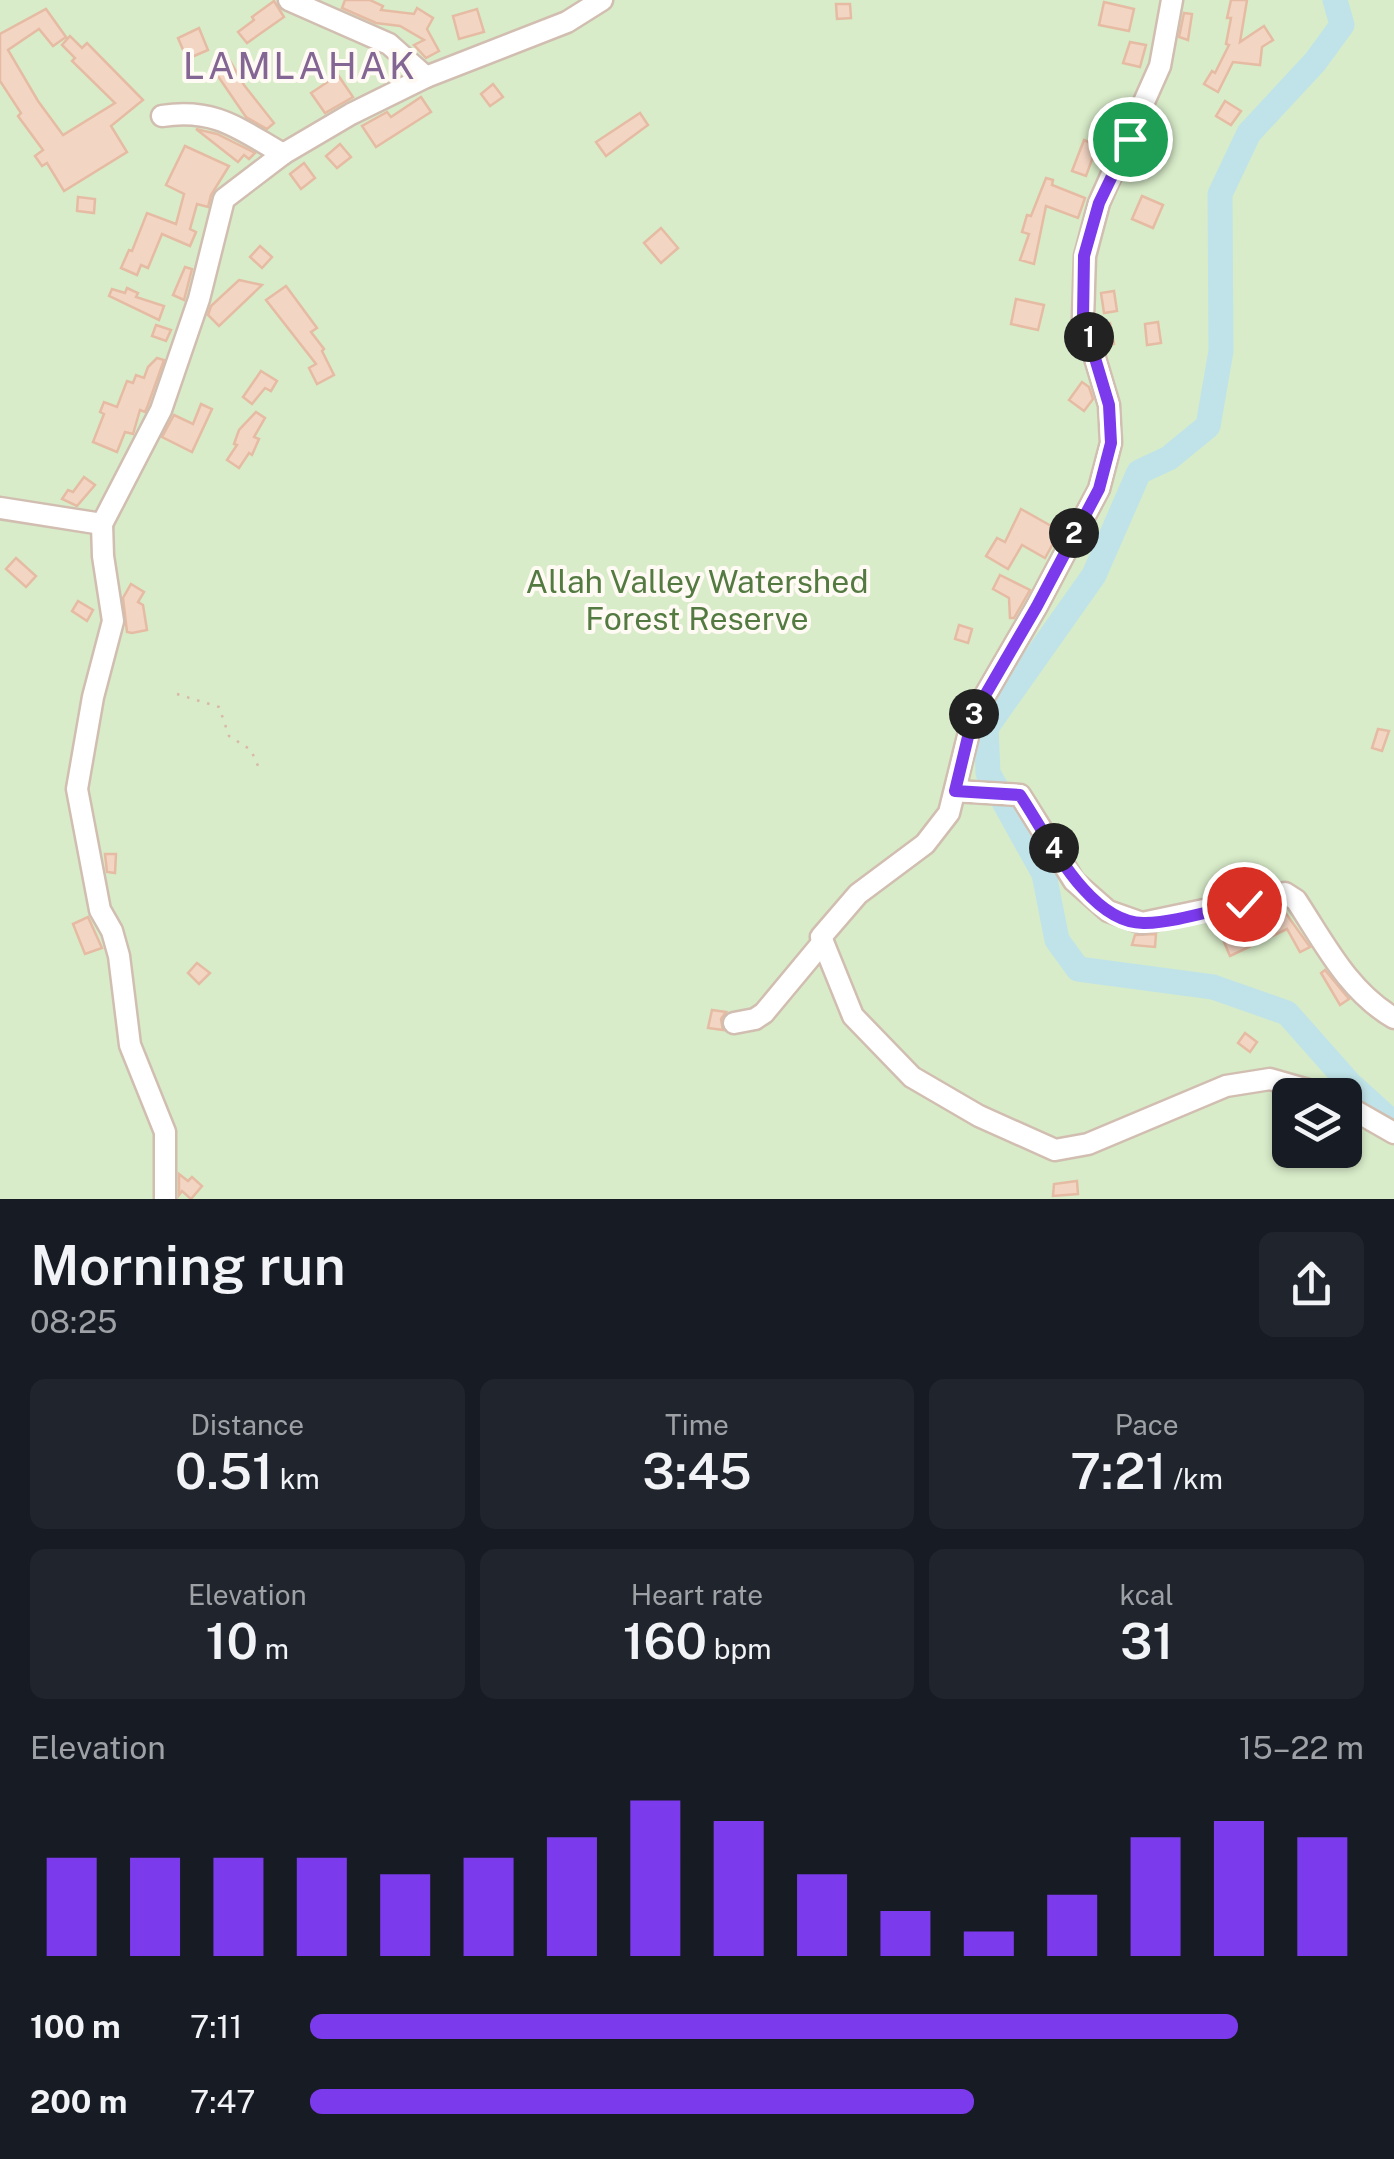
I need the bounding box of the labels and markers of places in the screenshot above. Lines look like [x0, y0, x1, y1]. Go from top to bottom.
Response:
pin [1088, 97, 1173, 182]
pin: 1 [1064, 312, 1114, 362]
pin: 2 [1049, 508, 1099, 558]
pin: 3 [949, 689, 999, 739]
pin: 4 [1029, 823, 1079, 873]
pin [1202, 862, 1287, 947]

